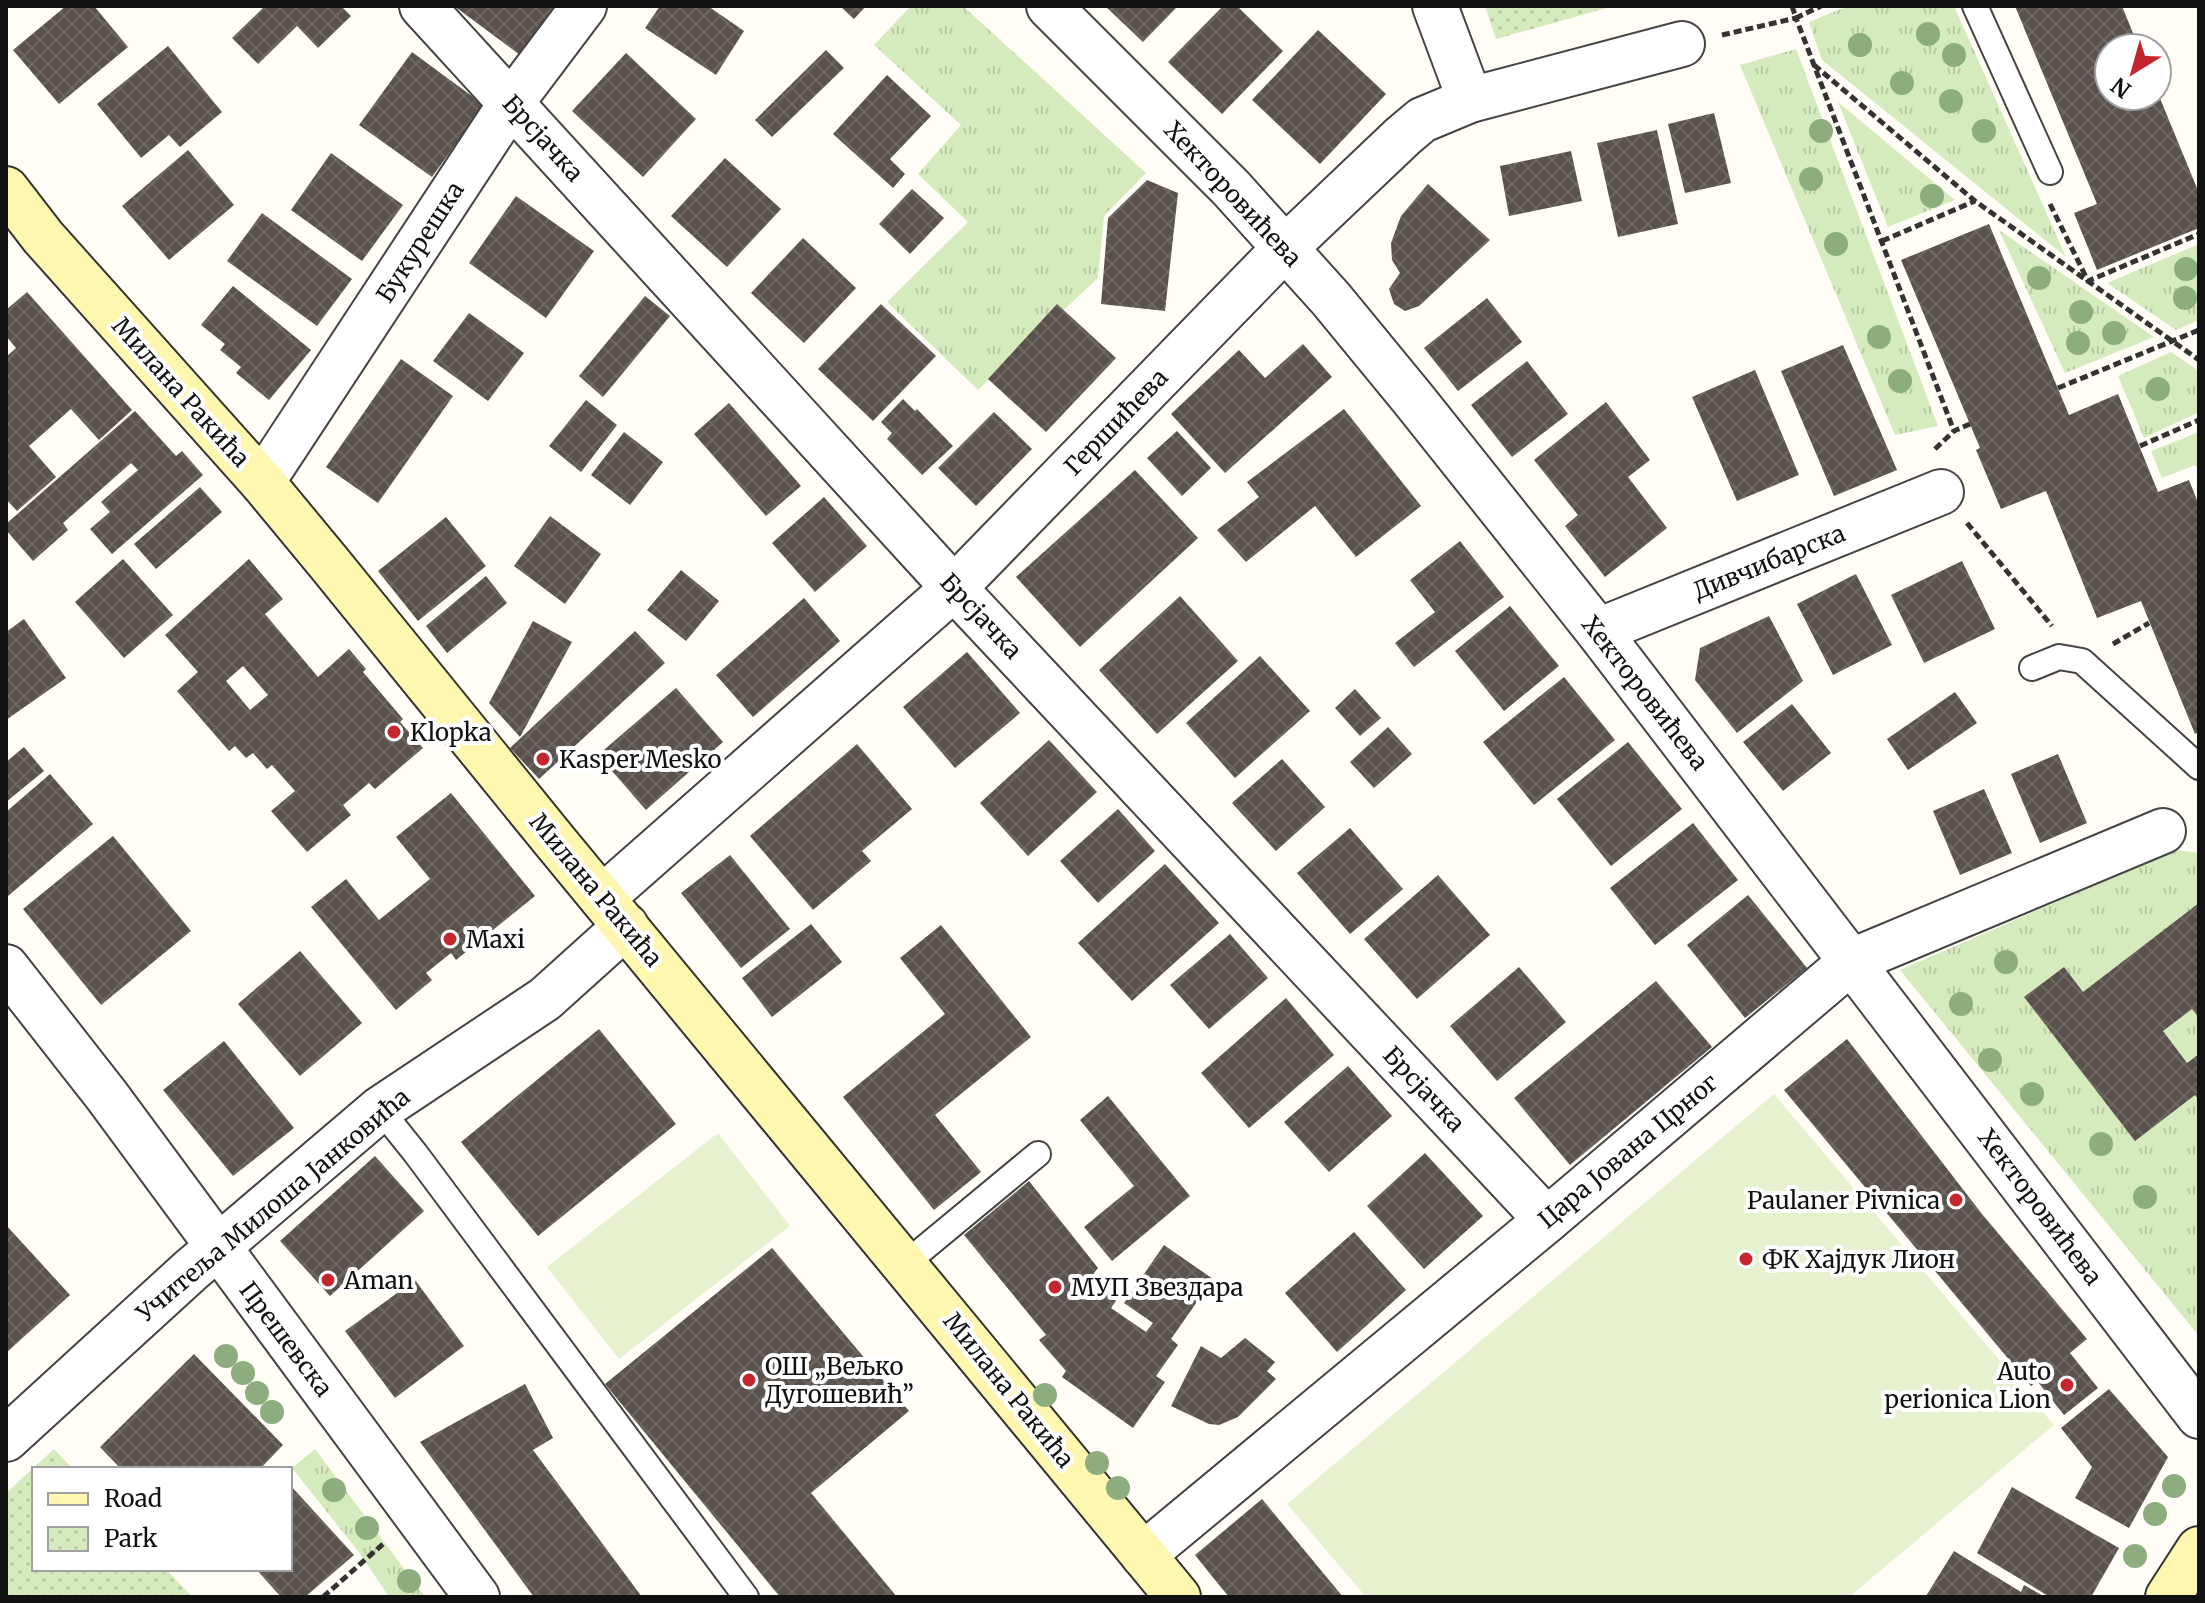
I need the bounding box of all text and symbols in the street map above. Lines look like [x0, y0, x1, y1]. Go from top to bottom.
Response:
north arrow [2093, 32, 2173, 112]
text: N [2105, 71, 2136, 104]
street label: Брсјачка [496, 88, 590, 188]
street label: Хекторовићева [1158, 115, 1308, 273]
street label: Букурешка [369, 175, 471, 308]
street label: Милана Ракића [106, 311, 256, 473]
street label: Гершићева [1057, 362, 1175, 482]
street label: Дивчибарска [1688, 517, 1850, 607]
street label: Брсјачка [933, 567, 1029, 666]
street label: Хекторовићева [1575, 609, 1715, 777]
place label: Klopka [410, 717, 492, 748]
marker: Klopka [385, 723, 403, 741]
place label: Kasper Mesko [559, 744, 722, 775]
marker: Kasper Mesko [534, 750, 552, 768]
street label: Милана Ракића [523, 807, 669, 973]
place label: Maxi [466, 924, 525, 955]
marker: Maxi [441, 930, 459, 948]
street label: Брсјачка [1376, 1040, 1472, 1139]
street label: Цара Јована Црног [1532, 1067, 1724, 1235]
street label: Учитеља Милоша Јанковића [129, 1081, 416, 1329]
street label: Хекторовићева [1971, 1123, 2109, 1291]
place label: Paulaner Pivnica [1747, 1185, 1940, 1216]
marker: Paulaner Pivnica [1947, 1191, 1965, 1209]
place label: ФК Хајдук Лион [1762, 1244, 1955, 1275]
marker: ФК Хајдук Лион [1737, 1250, 1755, 1268]
place label: Aman [343, 1265, 414, 1296]
marker: Aman [319, 1271, 337, 1289]
place label: МУП Звездара [1071, 1272, 1243, 1303]
street label: Прешевска [233, 1275, 339, 1403]
marker: МУП Звездара [1046, 1278, 1064, 1296]
street label: Милана Ракића [937, 1306, 1081, 1474]
place label: ОШ „Вељко Дугошевић” [765, 1351, 914, 1410]
place label: Auto perionica Lion [1884, 1356, 2051, 1415]
marker: ОШ „Вељко Дугошевић” [740, 1371, 758, 1389]
marker: Auto perionica Lion [2058, 1376, 2076, 1394]
legend [32, 1467, 292, 1571]
text: Road [104, 1483, 162, 1514]
text: Park [104, 1523, 158, 1554]

